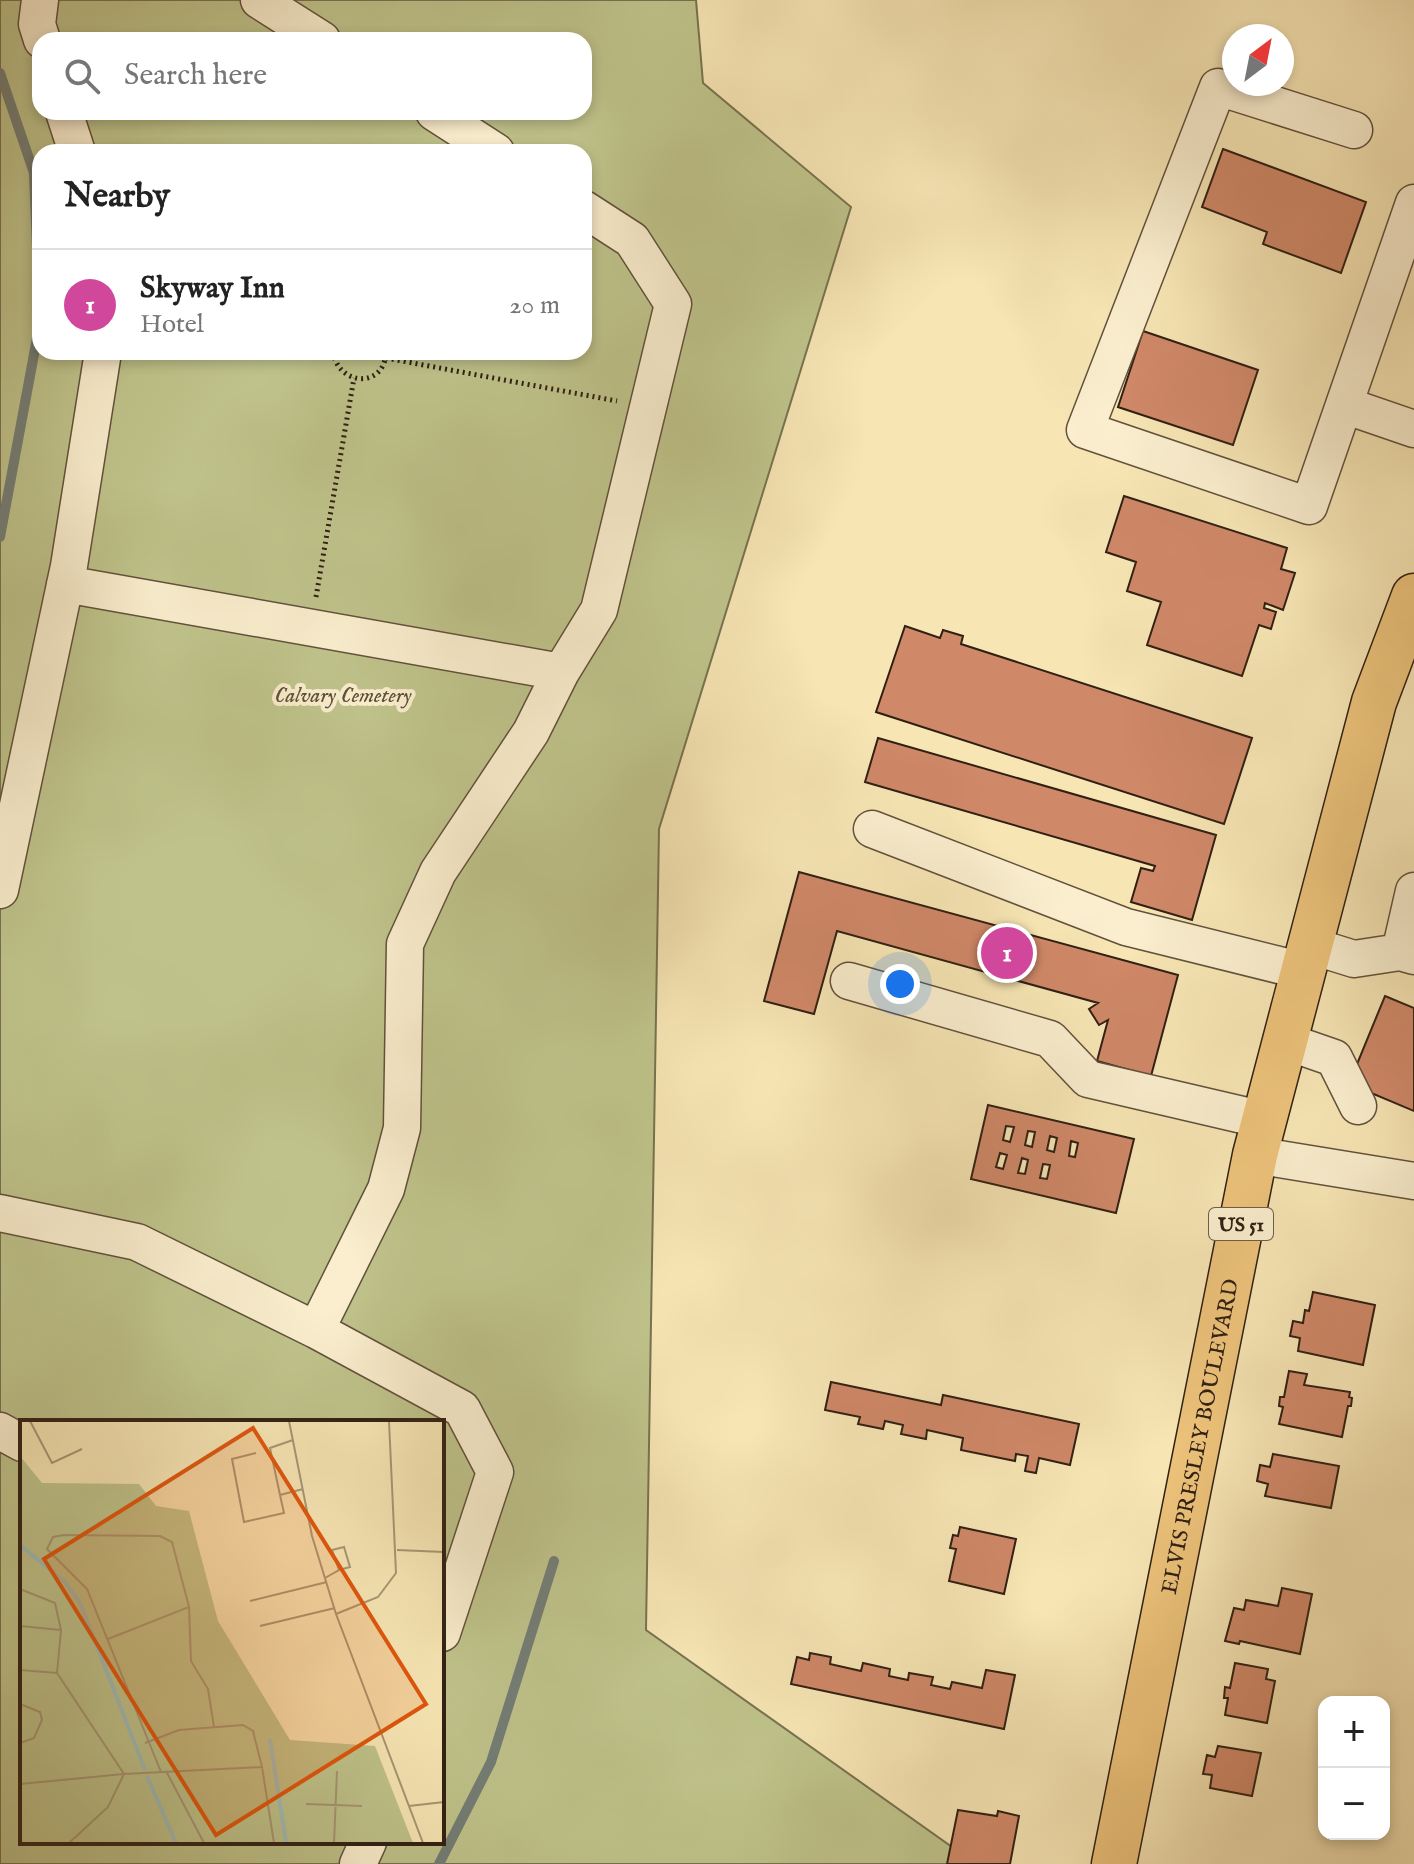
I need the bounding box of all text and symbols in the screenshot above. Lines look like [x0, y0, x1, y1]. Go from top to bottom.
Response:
north arrow [1222, 24, 1294, 96]
search box [32, 32, 592, 120]
icon: search [60, 54, 104, 98]
text: Search here [124, 57, 267, 95]
text: Nearby [64, 175, 170, 218]
text: Skyway Inn [140, 270, 285, 308]
text: 1 [85, 289, 95, 322]
text: 20 m [509, 289, 560, 322]
text: Hotel [140, 308, 204, 341]
park label: Calvary Cemetery [274, 682, 412, 710]
pin: 1 [981, 923, 1033, 983]
your location [880, 964, 920, 1004]
road number: US 51 [1209, 1208, 1273, 1240]
street label: ELVIS PRESLEY BOULEVARD [1156, 1277, 1246, 1597]
inset map [20, 1420, 444, 1844]
map controls [1318, 1696, 1390, 1840]
button: + [1318, 1696, 1390, 1768]
button: − [1318, 1768, 1390, 1840]

